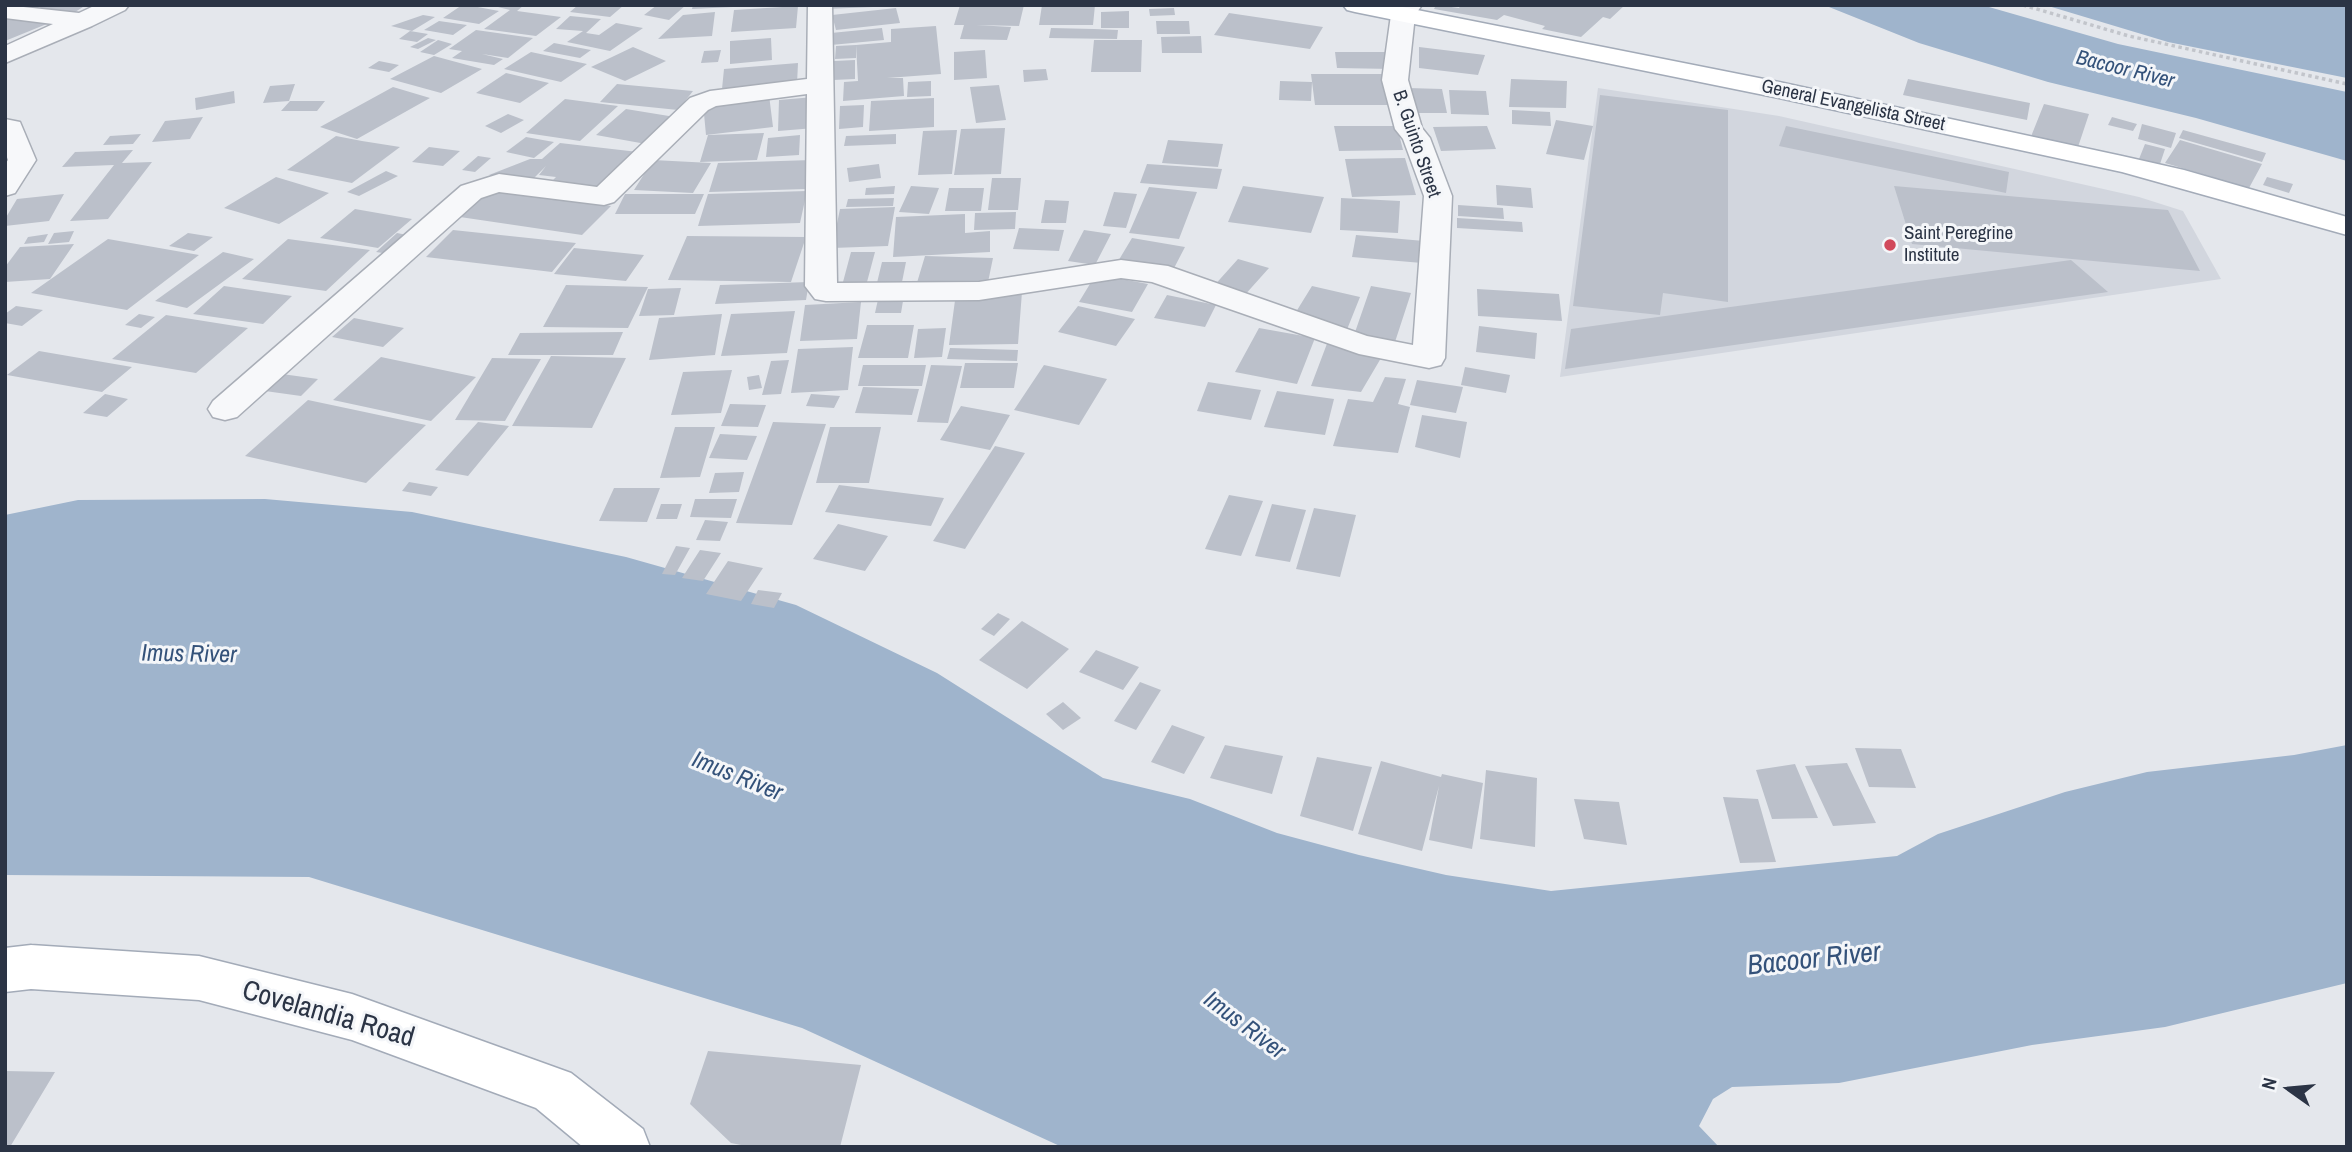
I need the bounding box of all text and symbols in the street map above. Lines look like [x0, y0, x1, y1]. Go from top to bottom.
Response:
water label: Bacoor River [2073, 46, 2177, 94]
street label: General Evangelista Street [1759, 75, 1947, 137]
street label: B. Guinto Street [1387, 87, 1445, 201]
place label: Saint Peregrine Institute [1904, 223, 2013, 267]
marker: Saint Peregrine Institute [1882, 237, 1898, 253]
water label: Imus River [141, 640, 237, 670]
water label: Imus River [688, 746, 786, 808]
water label: Bacoor River [1746, 936, 1882, 984]
street label: Covelandia Road [238, 974, 418, 1056]
water label: Imus River [1197, 986, 1291, 1066]
north arrow [2254, 1054, 2324, 1124]
text: N [2255, 1075, 2283, 1092]

